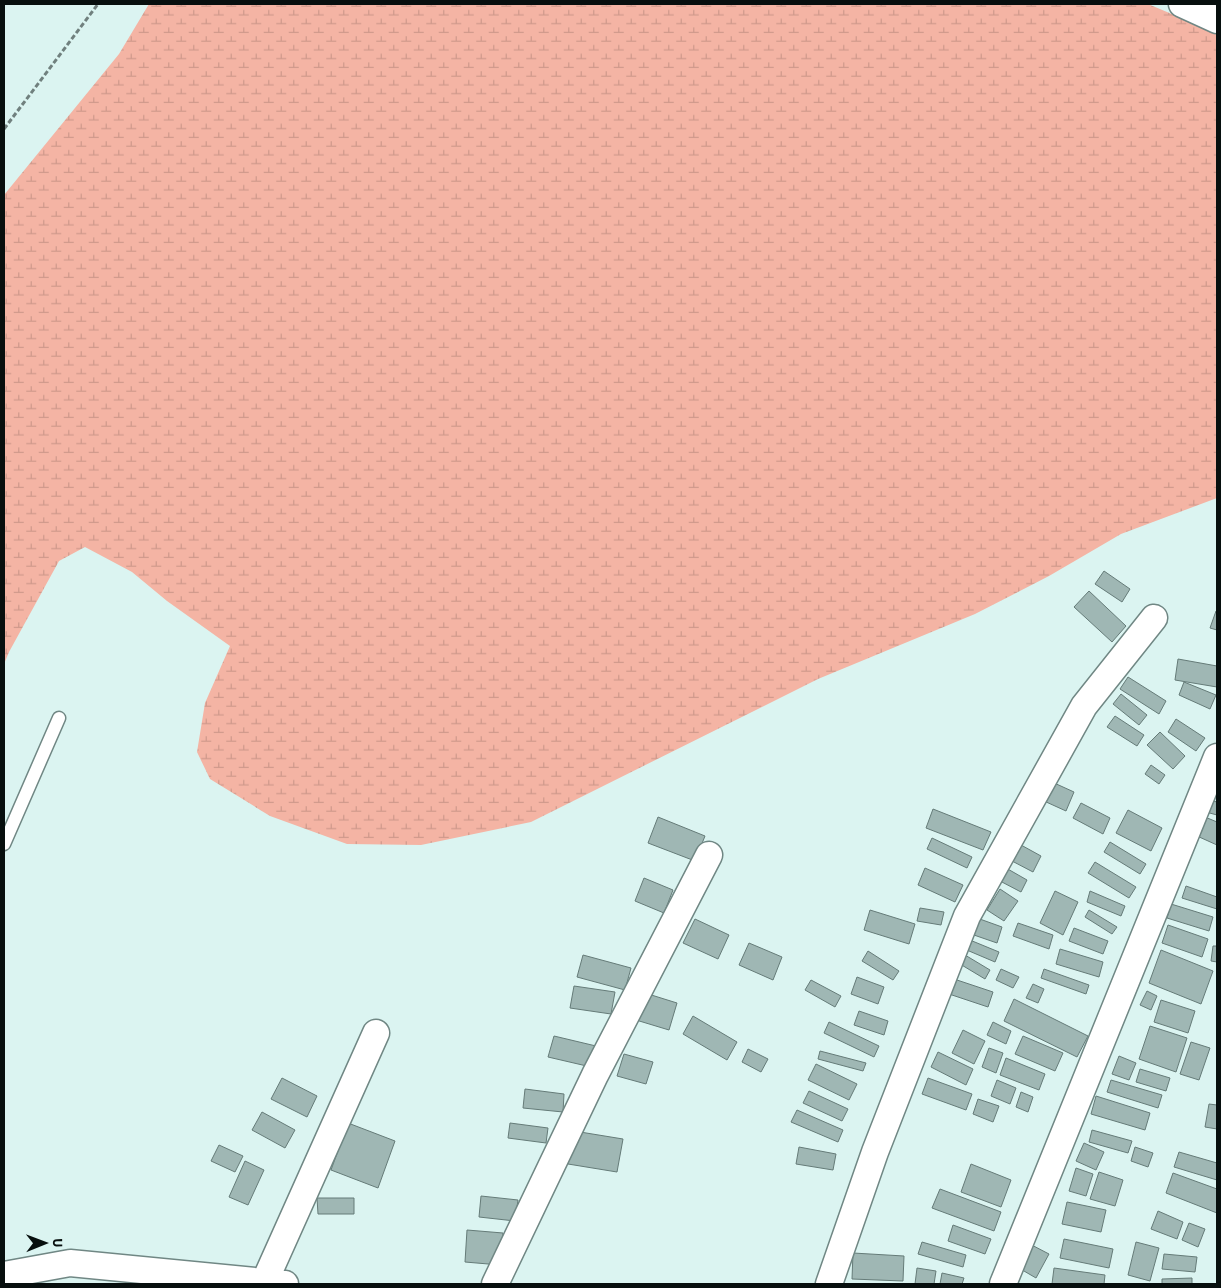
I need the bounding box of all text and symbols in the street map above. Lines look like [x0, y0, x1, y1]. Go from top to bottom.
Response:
north arrow [20, 1218, 70, 1268]
text: U [47, 1238, 67, 1248]

